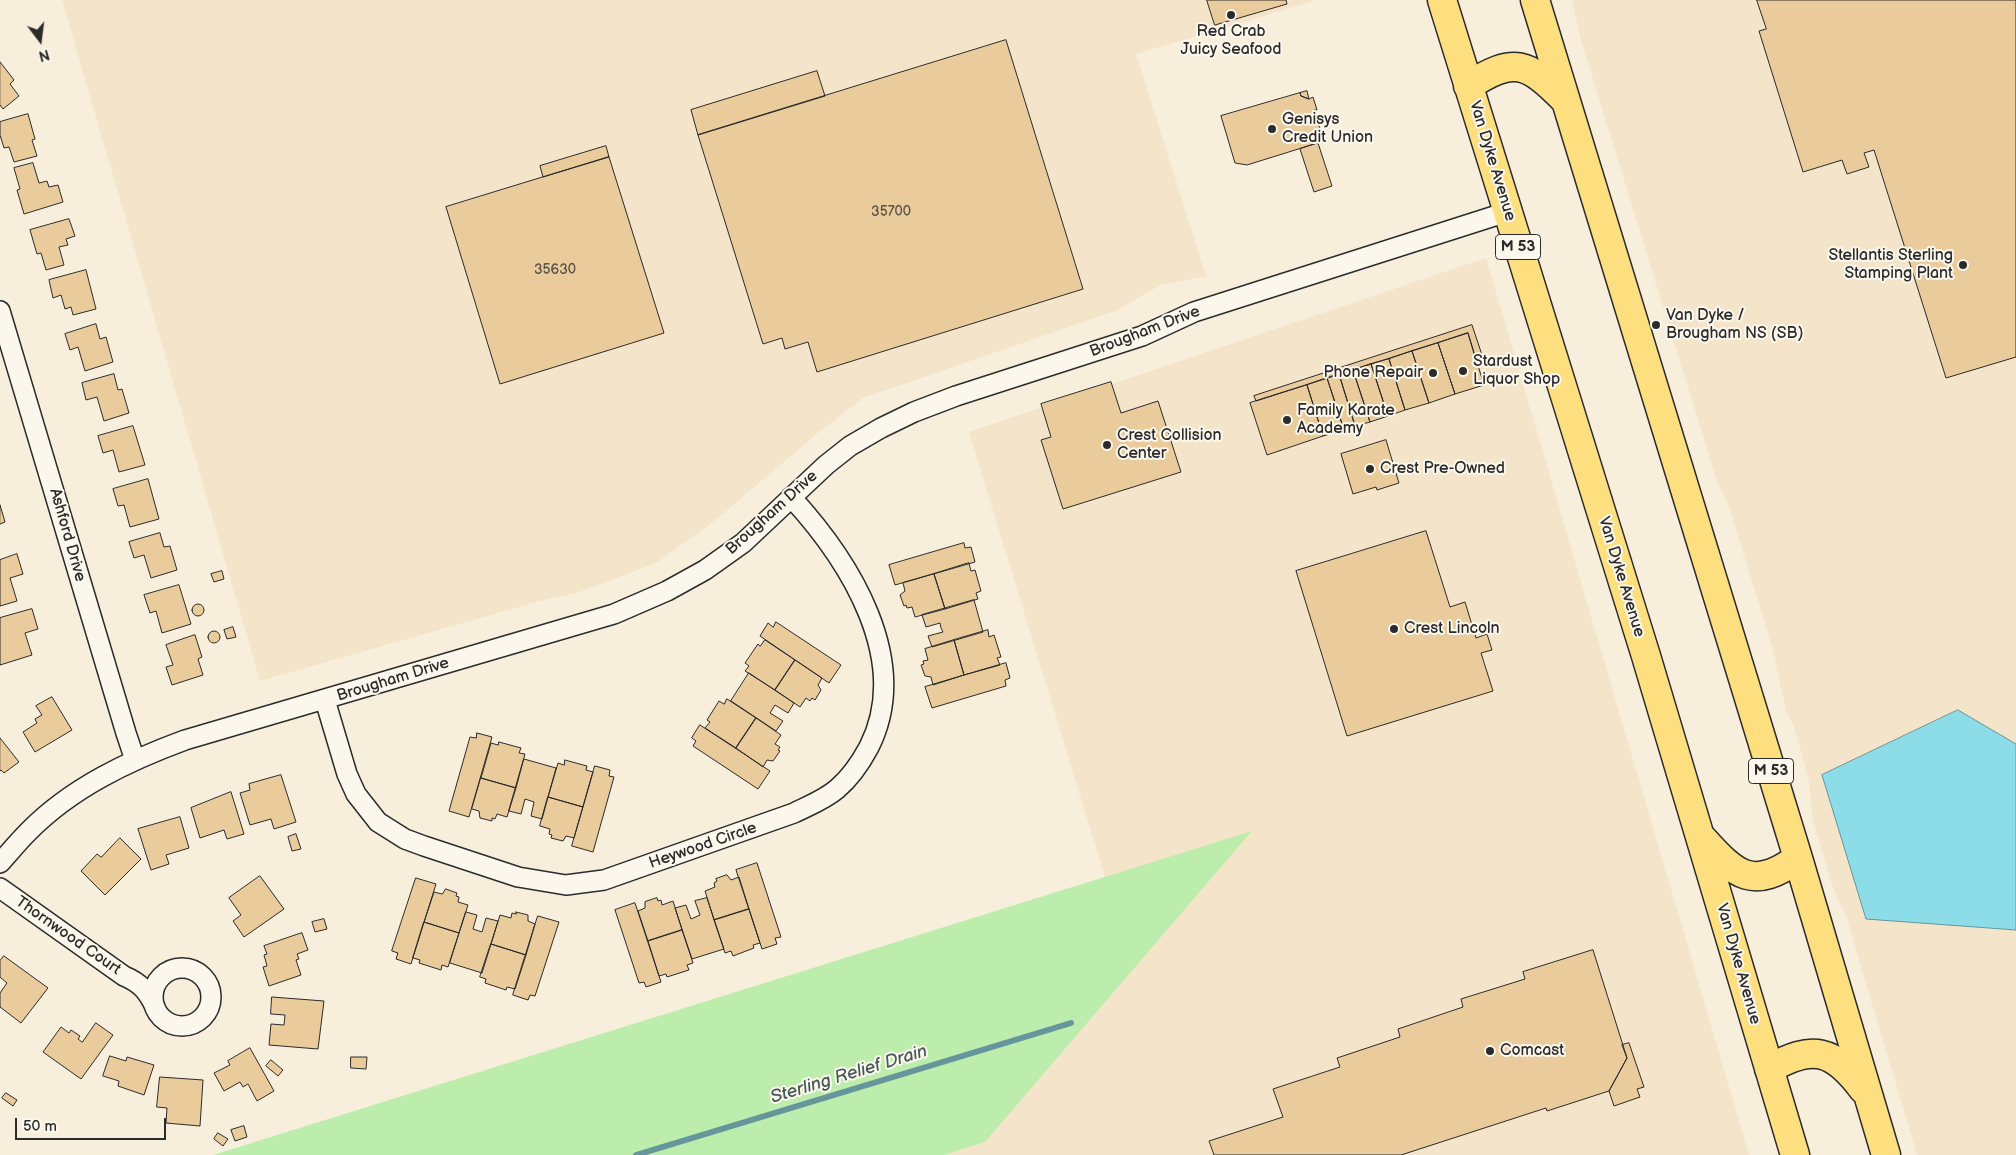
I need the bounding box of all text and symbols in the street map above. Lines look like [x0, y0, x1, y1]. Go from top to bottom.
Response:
marker: Red Crab Juicy Seafood [1225, 9, 1237, 21]
north arrow [15, 15, 65, 65]
place label: Red Crab Juicy Seafood [1181, 22, 1281, 60]
text: N [37, 45, 51, 65]
street label: Van Dyke Avenue [1465, 98, 1519, 224]
place label: Genisys Credit Union [1282, 110, 1373, 148]
marker: Genisys Credit Union [1266, 123, 1278, 135]
house number: 35700 [871, 204, 911, 220]
road number: M 53 [1496, 234, 1540, 260]
place label: Stellantis Sterling Stamping Plant [1828, 246, 1953, 284]
marker: Stellantis Sterling Stamping Plant [1957, 259, 1969, 271]
house number: 35630 [534, 262, 576, 278]
street label: Brougham Drive [1087, 302, 1203, 362]
place label: Van Dyke / Brougham NS (SB) [1666, 306, 1803, 344]
marker: Van Dyke / Brougham NS (SB) [1650, 319, 1662, 331]
place label: Stardust Liquor Shop [1473, 352, 1560, 390]
place label: Phone Repair [1323, 363, 1423, 383]
marker: Stardust Liquor Shop [1457, 365, 1469, 377]
marker: Phone Repair [1427, 367, 1439, 379]
place label: Family Karate Academy [1297, 401, 1395, 439]
marker: Family Karate Academy [1281, 414, 1293, 426]
place label: Crest Collision Center [1117, 426, 1222, 464]
marker: Crest Collision Center [1101, 439, 1113, 451]
place label: Crest Pre-Owned [1380, 459, 1505, 479]
marker: Crest Pre-Owned [1364, 463, 1376, 475]
street label: Brougham Drive [722, 467, 822, 559]
street label: Ashford Drive [45, 486, 89, 584]
street label: Van Dyke Avenue [1594, 514, 1648, 640]
place label: Crest Lincoln [1404, 619, 1500, 639]
marker: Crest Lincoln [1388, 623, 1400, 635]
street label: Brougham Drive [334, 654, 452, 706]
road number: M 53 [1748, 758, 1794, 784]
street label: Heywood Circle [647, 819, 759, 873]
street label: Thornwood Court [12, 893, 124, 979]
street label: Van Dyke Avenue [1712, 901, 1764, 1027]
water label: Sterling Relief Drain [768, 1041, 930, 1109]
place label: Comcast [1500, 1041, 1564, 1061]
marker: Comcast [1484, 1045, 1496, 1057]
scale bar [18, 1108, 169, 1140]
text: 50 m [23, 1117, 57, 1136]

